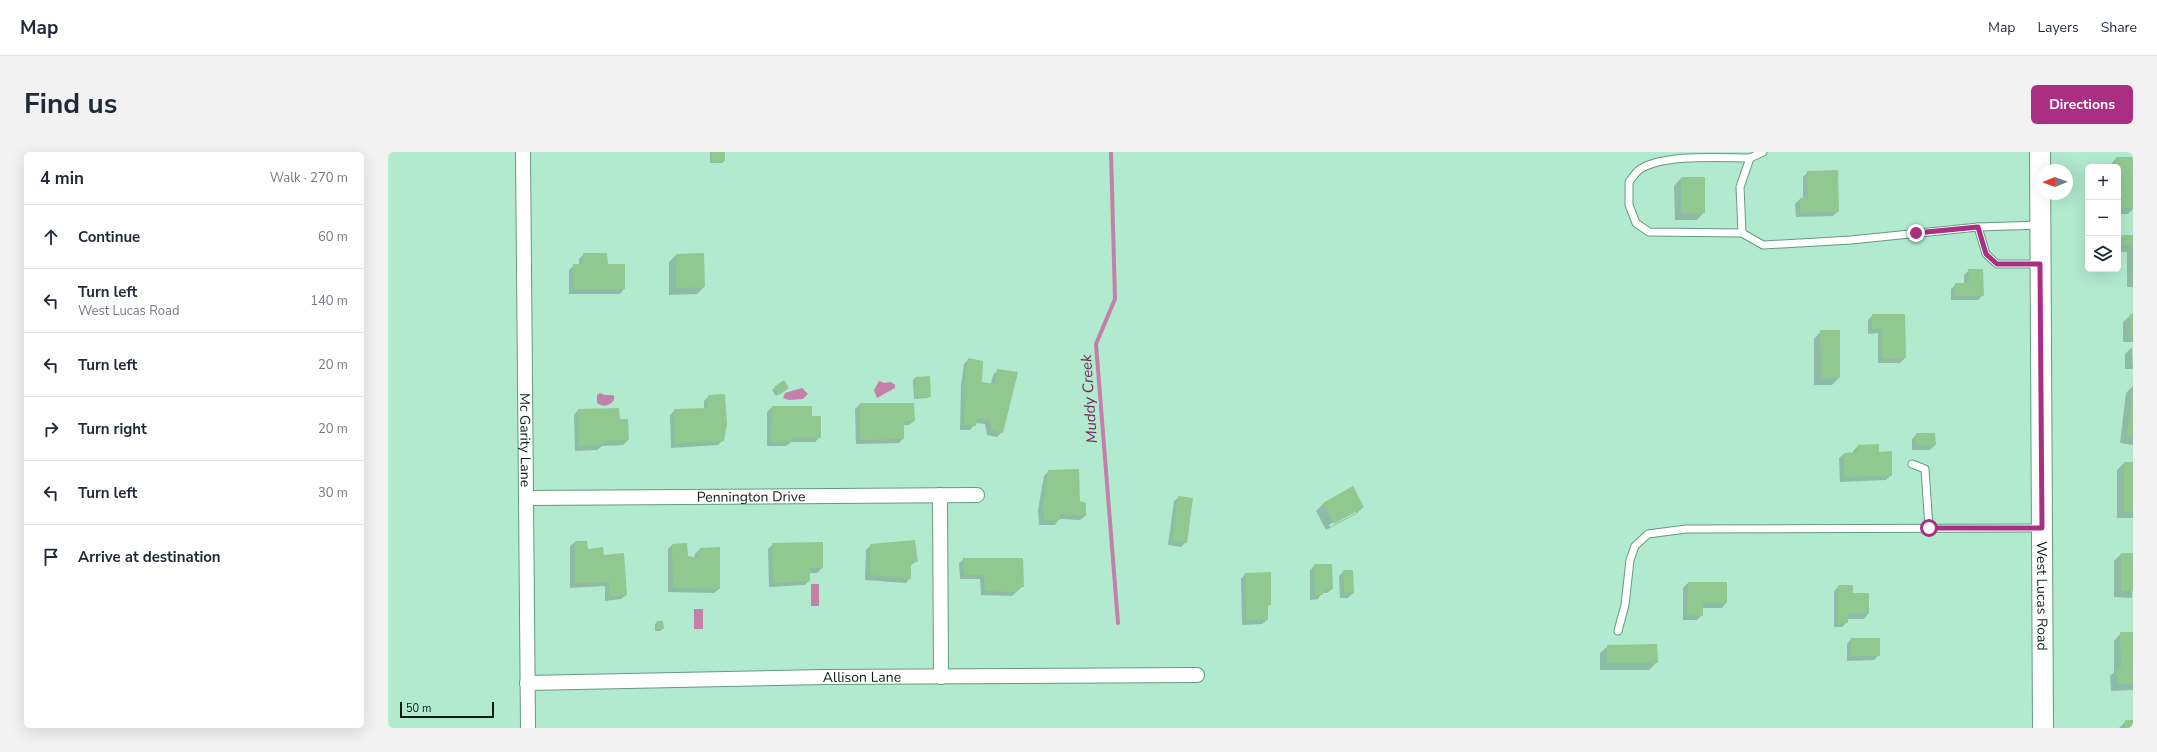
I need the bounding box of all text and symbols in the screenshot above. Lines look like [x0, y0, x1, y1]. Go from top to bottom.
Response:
text: Map [20, 15, 58, 41]
text: Map [1988, 18, 2015, 37]
text: Layers [2037, 18, 2079, 37]
text: Share [2101, 18, 2137, 37]
text: Find us [24, 85, 118, 123]
button: Directions [2031, 85, 2133, 124]
north arrow [2037, 164, 2073, 200]
map controls [2085, 164, 2121, 272]
button: + [2085, 164, 2121, 200]
text: 4 min [40, 167, 84, 190]
text: Walk · 270 m [270, 169, 348, 187]
button: − [2085, 200, 2121, 236]
route end [1907, 224, 1925, 242]
icon: ahead [40, 226, 62, 248]
text: Continue [78, 227, 140, 247]
text: 60 m [318, 228, 348, 246]
button: layers [2085, 236, 2121, 272]
text: Turn left [78, 282, 137, 302]
icon: left [40, 290, 62, 312]
text: 140 m [310, 292, 348, 310]
text: West Lucas Road [78, 302, 179, 320]
water label: Muddy Creek [1076, 353, 1102, 444]
icon: left [40, 354, 62, 376]
text: Turn left [78, 355, 137, 375]
text: 20 m [318, 356, 348, 374]
street label: Mc Garity Lane [516, 393, 535, 487]
icon: right [40, 418, 62, 440]
text: Turn right [78, 419, 147, 439]
text: 20 m [318, 420, 348, 438]
icon: left [40, 482, 62, 504]
text: Turn left [78, 483, 137, 503]
text: 30 m [318, 484, 348, 502]
street label: Pennington Drive [697, 487, 805, 506]
route start [1920, 519, 1938, 537]
street label: West Lucas Road [2033, 541, 2052, 651]
icon: arrive [40, 546, 62, 568]
text: Arrive at destination [78, 547, 221, 567]
street label: Allison Lane [823, 667, 901, 687]
scale bar [400, 700, 494, 719]
text: 50 m [406, 701, 431, 716]

